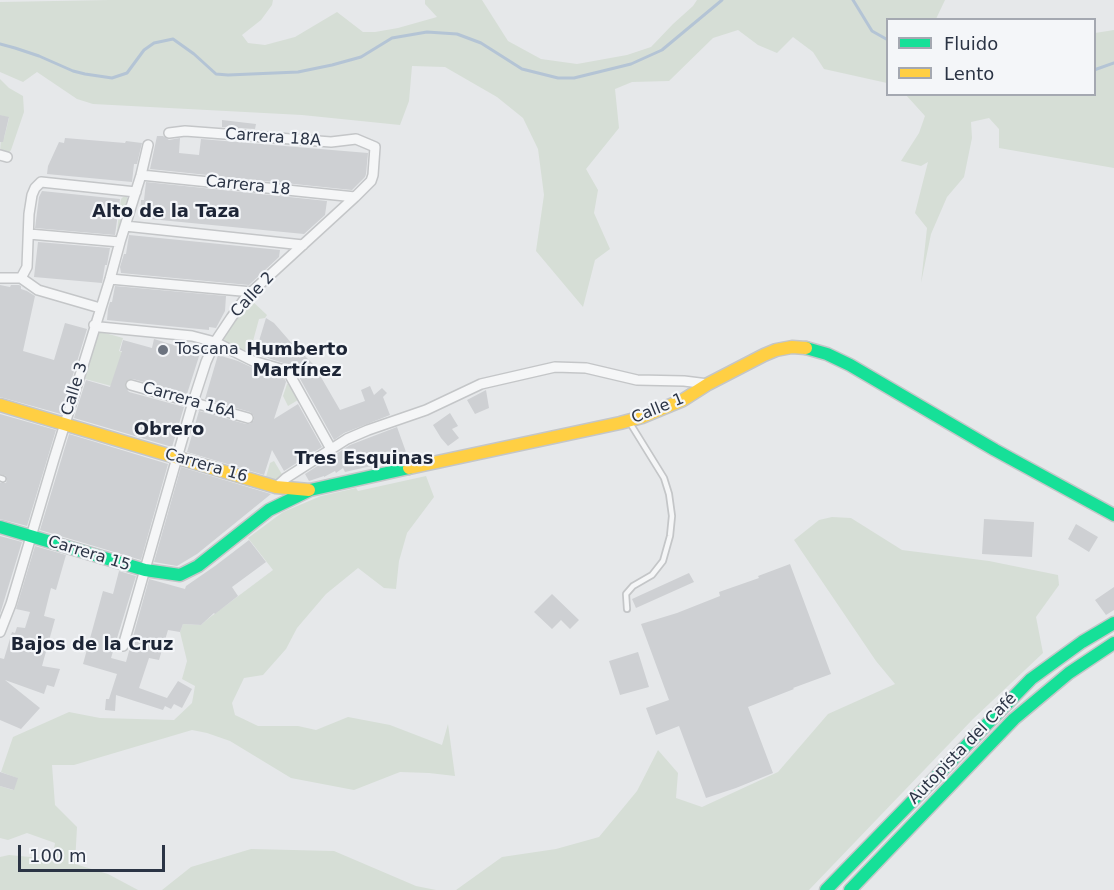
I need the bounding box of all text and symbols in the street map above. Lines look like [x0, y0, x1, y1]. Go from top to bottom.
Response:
legend [886, 18, 1096, 96]
text: Fluido [944, 33, 998, 54]
text: Lento [944, 63, 994, 84]
street label: Carrera 18A [224, 125, 322, 151]
street label: Carrera 18 [205, 172, 291, 200]
district label: Alto de la Taza [92, 201, 240, 223]
street label: Calle 2 [227, 268, 279, 322]
district label: Humberto Martínez [246, 339, 348, 382]
place label: Toscana [175, 340, 239, 360]
marker: Toscana [156, 343, 170, 357]
street label: Calle 3 [58, 360, 92, 418]
street label: Carrera 16A [140, 379, 238, 423]
street label: Calle 1 [629, 390, 687, 428]
district label: Obrero [134, 419, 204, 441]
street label: Carrera 16 [162, 445, 250, 487]
district label: Tres Esquinas [295, 448, 433, 470]
street label: Carrera 15 [45, 532, 133, 576]
district label: Bajos de la Cruz [11, 634, 173, 656]
street label: Autopista del Café [905, 689, 1021, 809]
scale bar [21, 833, 168, 871]
text: 100 m [29, 845, 87, 866]

